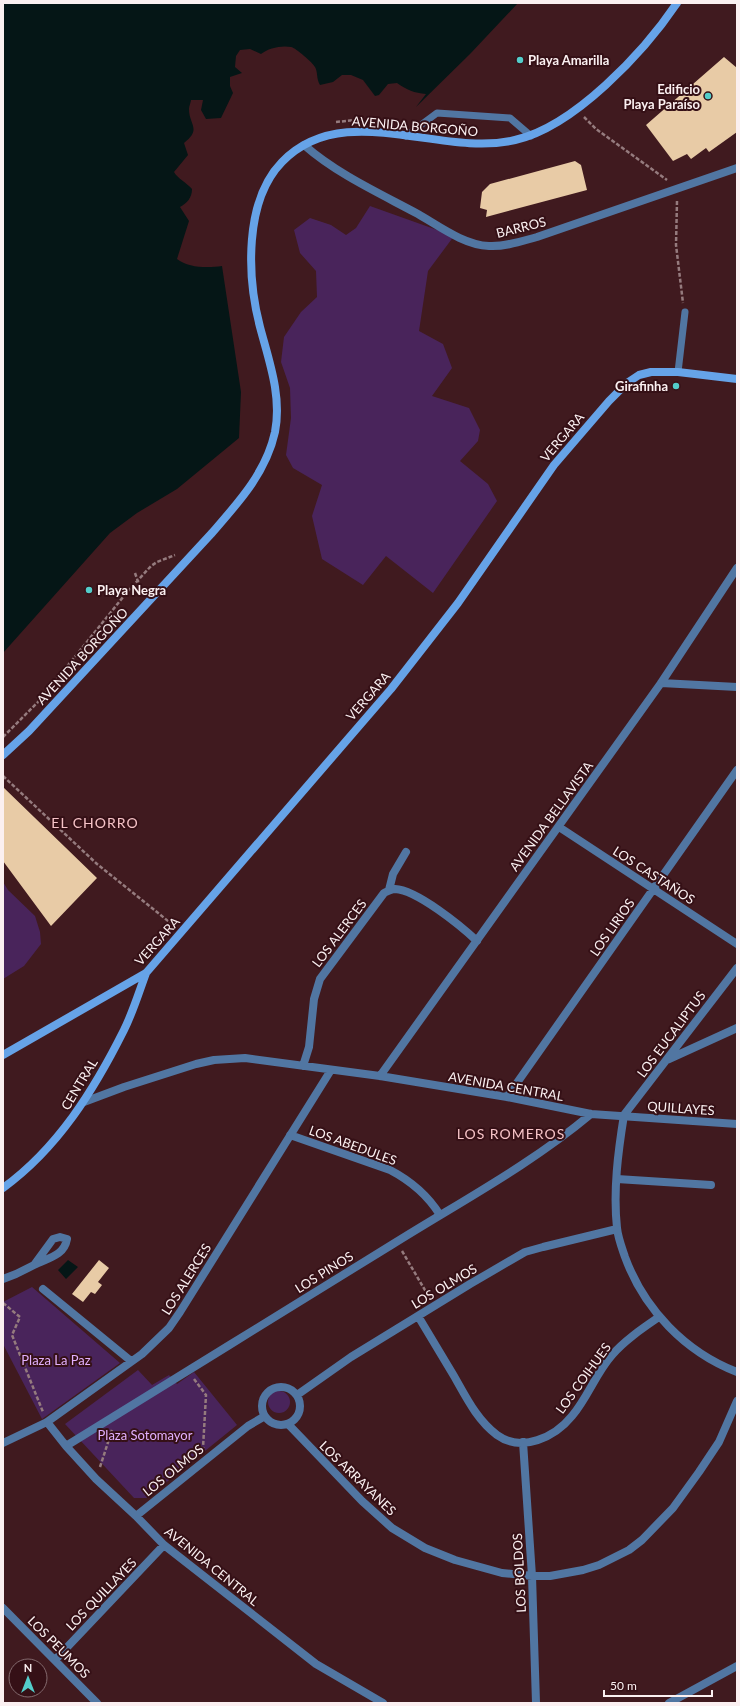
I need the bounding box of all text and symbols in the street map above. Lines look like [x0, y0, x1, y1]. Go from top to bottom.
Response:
place label: Playa Amarilla [528, 52, 609, 68]
marker: Playa Amarilla [515, 55, 525, 65]
place label: Edificio Playa Paraíso [624, 81, 701, 112]
marker: Edificio Playa Paraíso [703, 91, 713, 101]
street label: AVENIDA BORGOÑO [351, 113, 479, 139]
street label: BARROS [494, 213, 548, 241]
place label: Girafinha [615, 378, 668, 394]
marker: Girafinha [671, 381, 681, 391]
street label: VERGARA [537, 409, 587, 465]
place label: Playa Negra [97, 582, 166, 598]
marker: Playa Negra [84, 585, 94, 595]
street label: AVENIDA BORGOÑO [33, 604, 131, 708]
street label: VERGARA [342, 668, 394, 724]
street label: AVENIDA BELLAVISTA [506, 758, 596, 874]
district label: EL CHORRO [51, 814, 139, 831]
street label: LOS CASTAÑOS [610, 843, 698, 907]
street label: LOS LIRIOS [586, 895, 638, 959]
street label: LOS ALERCES [308, 896, 370, 970]
street label: VERGARA [131, 913, 183, 968]
street label: LOS EUCALIPTUS [633, 988, 709, 1080]
street label: CENTRAL [57, 1055, 101, 1113]
street label: AVENIDA CENTRAL [447, 1068, 565, 1104]
street label: QUILLAYES [647, 1098, 715, 1118]
street label: LOS ABEDULES [307, 1122, 399, 1168]
district label: LOS ROMEROS [457, 1125, 565, 1142]
street label: LOS ALERCES [158, 1240, 214, 1318]
street label: LOS PINOS [292, 1248, 356, 1296]
street label: LOS OLMOS [408, 1260, 480, 1312]
street label: LOS COIHUES [552, 1339, 614, 1417]
park label: Plaza La Paz [21, 1352, 91, 1368]
park label: Plaza Sotomayor [98, 1427, 193, 1443]
street label: LOS ARRAYANES [316, 1437, 400, 1519]
street label: LOS OLMOS [139, 1441, 207, 1499]
street label: AVENIDA CENTRAL [162, 1523, 263, 1609]
street label: LOS BOLDOS [509, 1533, 529, 1613]
street label: LOS QUILLAYES [62, 1554, 140, 1634]
street label: LOS PEUMOS [25, 1613, 93, 1681]
north arrow [8, 1658, 48, 1698]
text: N [24, 1661, 32, 1674]
scale bar [604, 1672, 712, 1698]
text: 50 m [610, 1678, 637, 1693]

